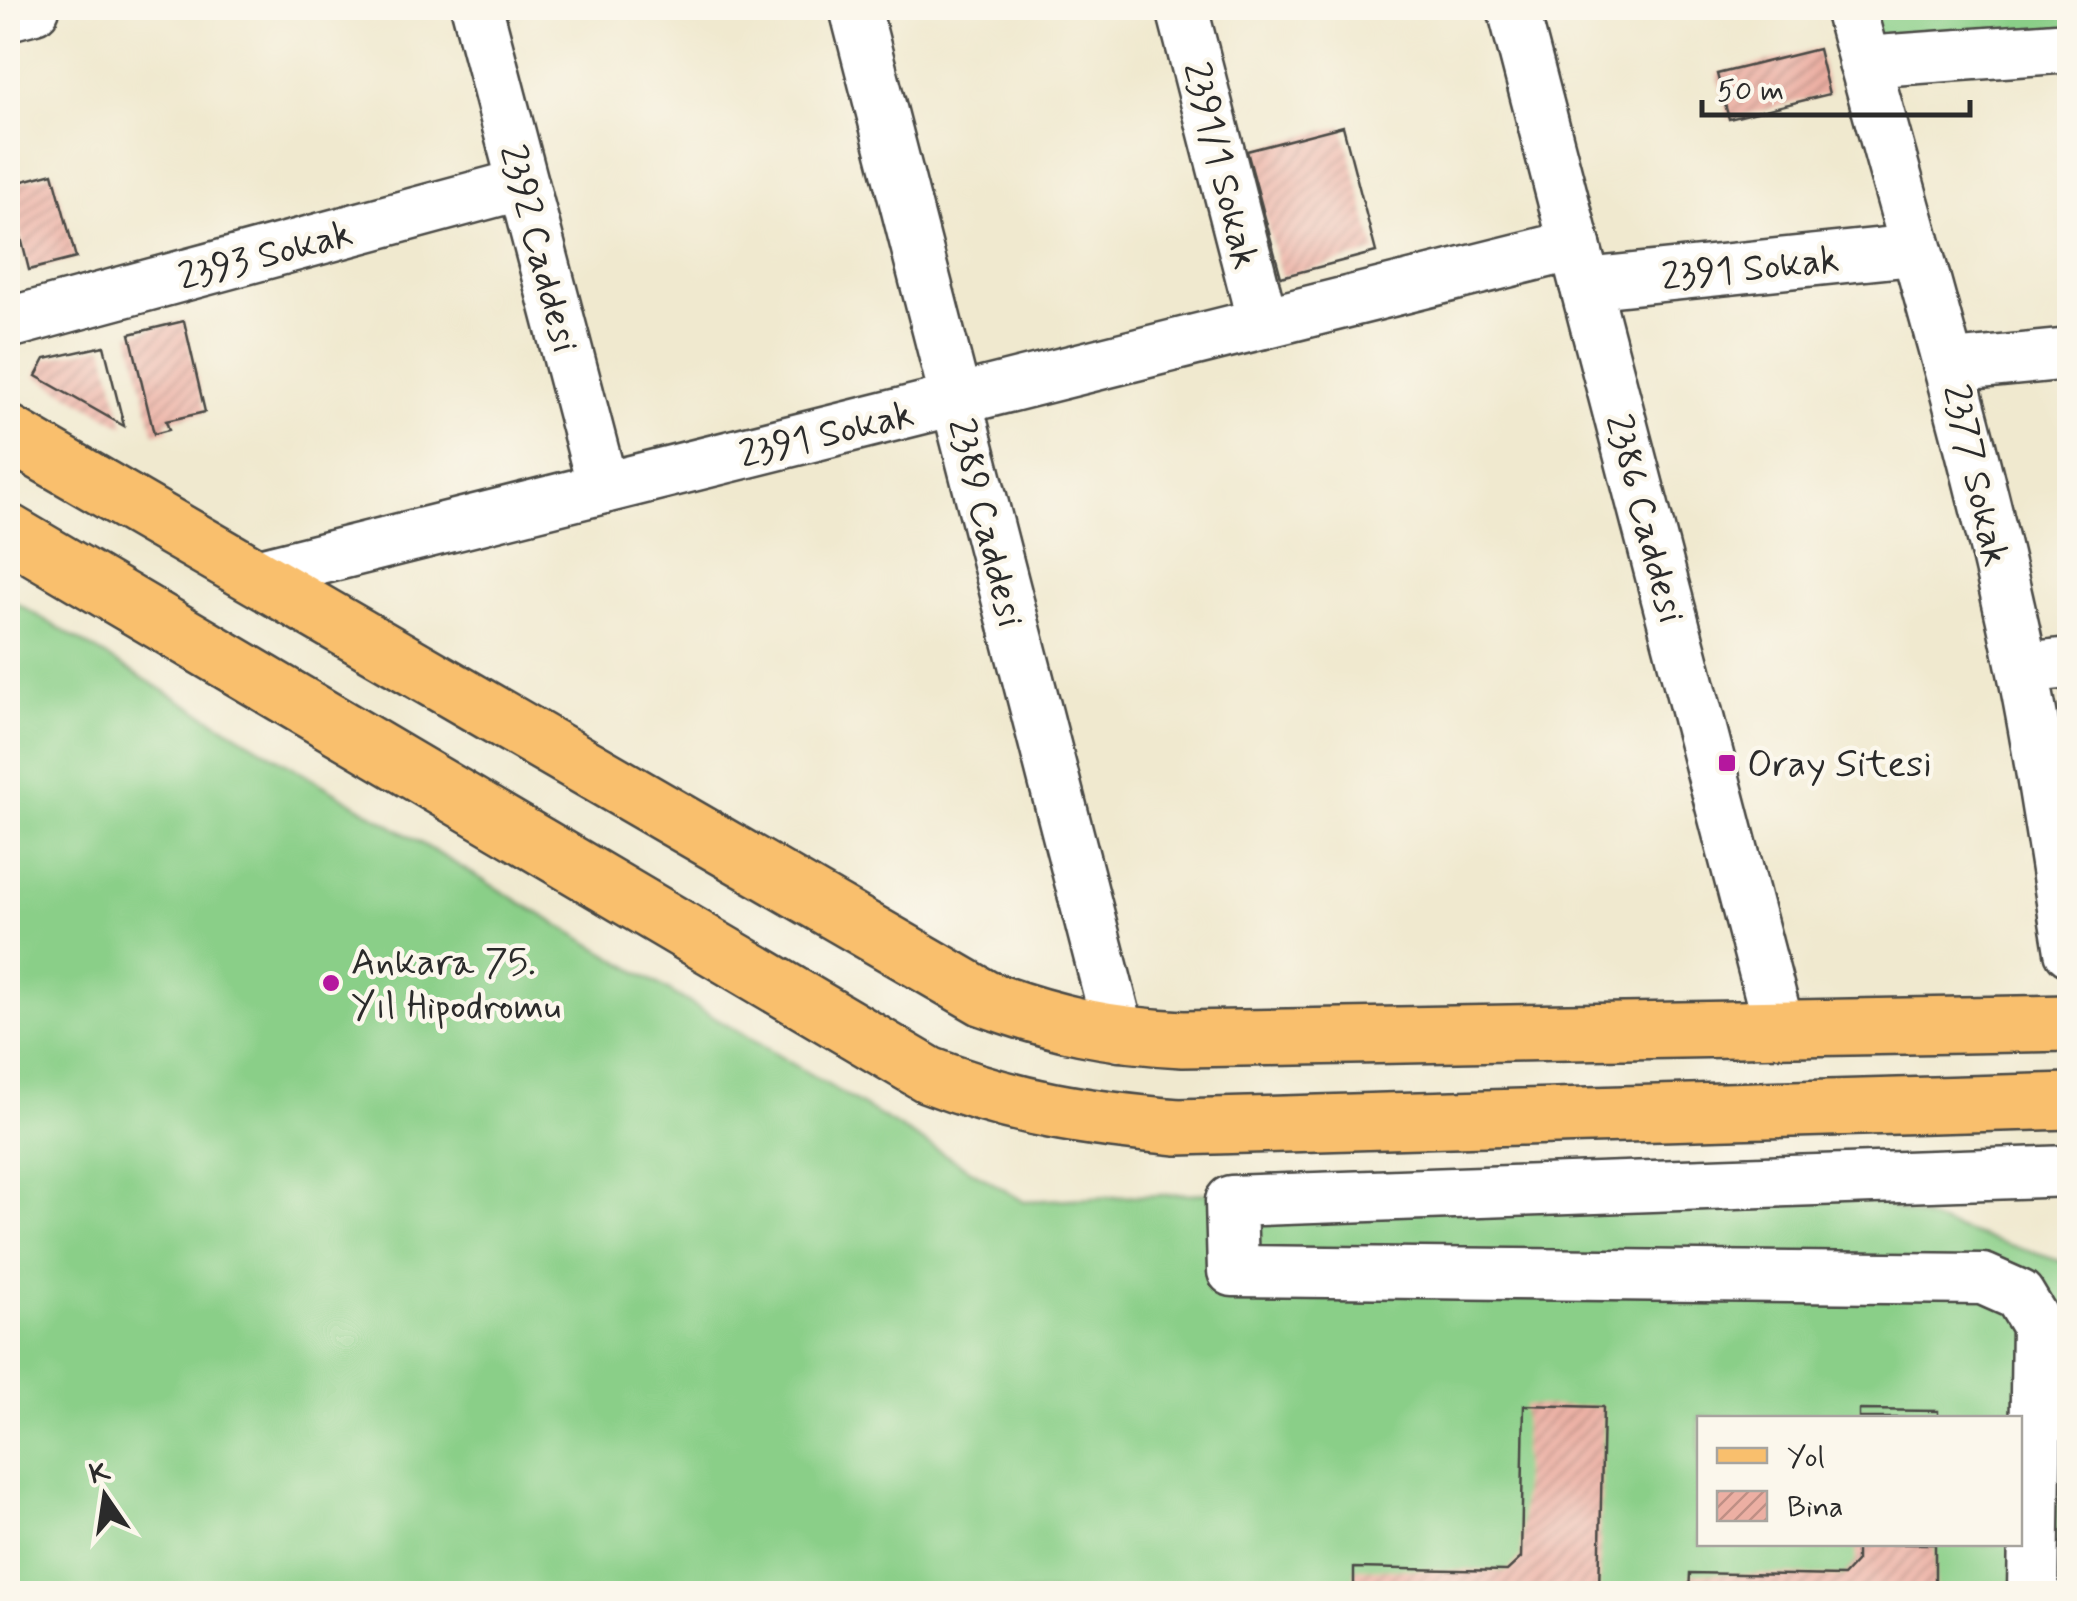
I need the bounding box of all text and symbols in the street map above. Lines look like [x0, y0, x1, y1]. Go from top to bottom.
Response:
scale bar [1702, 55, 1970, 117]
street label: 2391/1 Sokak [1170, 57, 1269, 274]
text: 50 m [1717, 72, 1784, 111]
street label: 2392 Caddesi [486, 140, 589, 358]
street label: 2393 Sokak [173, 210, 358, 303]
street label: 2391 Sokak [1659, 236, 1841, 303]
street label: 2377 Sokak [1930, 380, 2019, 571]
street label: 2391 Sokak [734, 390, 919, 481]
street label: 2386 Caddesi [1592, 409, 1695, 628]
street label: 2389 Caddesi [935, 413, 1034, 632]
place label: Oray Sitesi [1747, 741, 1932, 790]
marker: Oray Sitesi [1716, 752, 1738, 774]
place label: Ankara 75. Yıl Hipodromu [351, 939, 561, 1032]
marker: Ankara 75. Yıl Hipodromu [320, 972, 342, 994]
legend [1697, 1416, 2022, 1546]
text: Yol [1787, 1438, 1825, 1477]
north arrow [55, 1446, 155, 1546]
text: K [86, 1454, 114, 1494]
text: Bina [1787, 1488, 1843, 1527]

